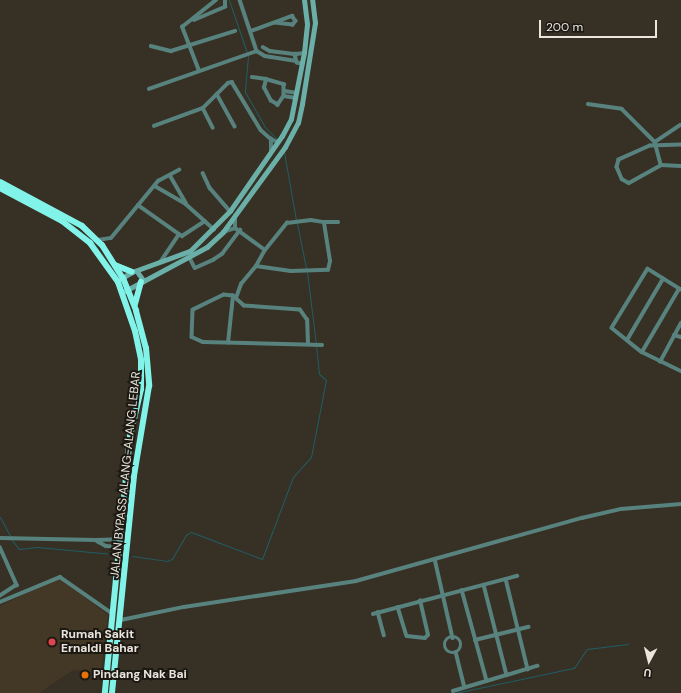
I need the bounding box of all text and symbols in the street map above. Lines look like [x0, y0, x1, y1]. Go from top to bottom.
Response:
scale bar [541, 12, 659, 38]
text: 200 m [546, 19, 583, 35]
street label: JALAN BYPASS ALANG-ALANG LEBAR [108, 371, 144, 579]
place label: Rumah Sakit Ernaldi Bahar [61, 628, 139, 656]
marker: Rumah Sakit Ernaldi Bahar [46, 636, 58, 648]
north arrow [629, 641, 669, 681]
text: U [643, 666, 652, 680]
place label: Pindang Nak Bai [93, 668, 187, 682]
marker: Pindang Nak Bai [80, 670, 90, 680]

